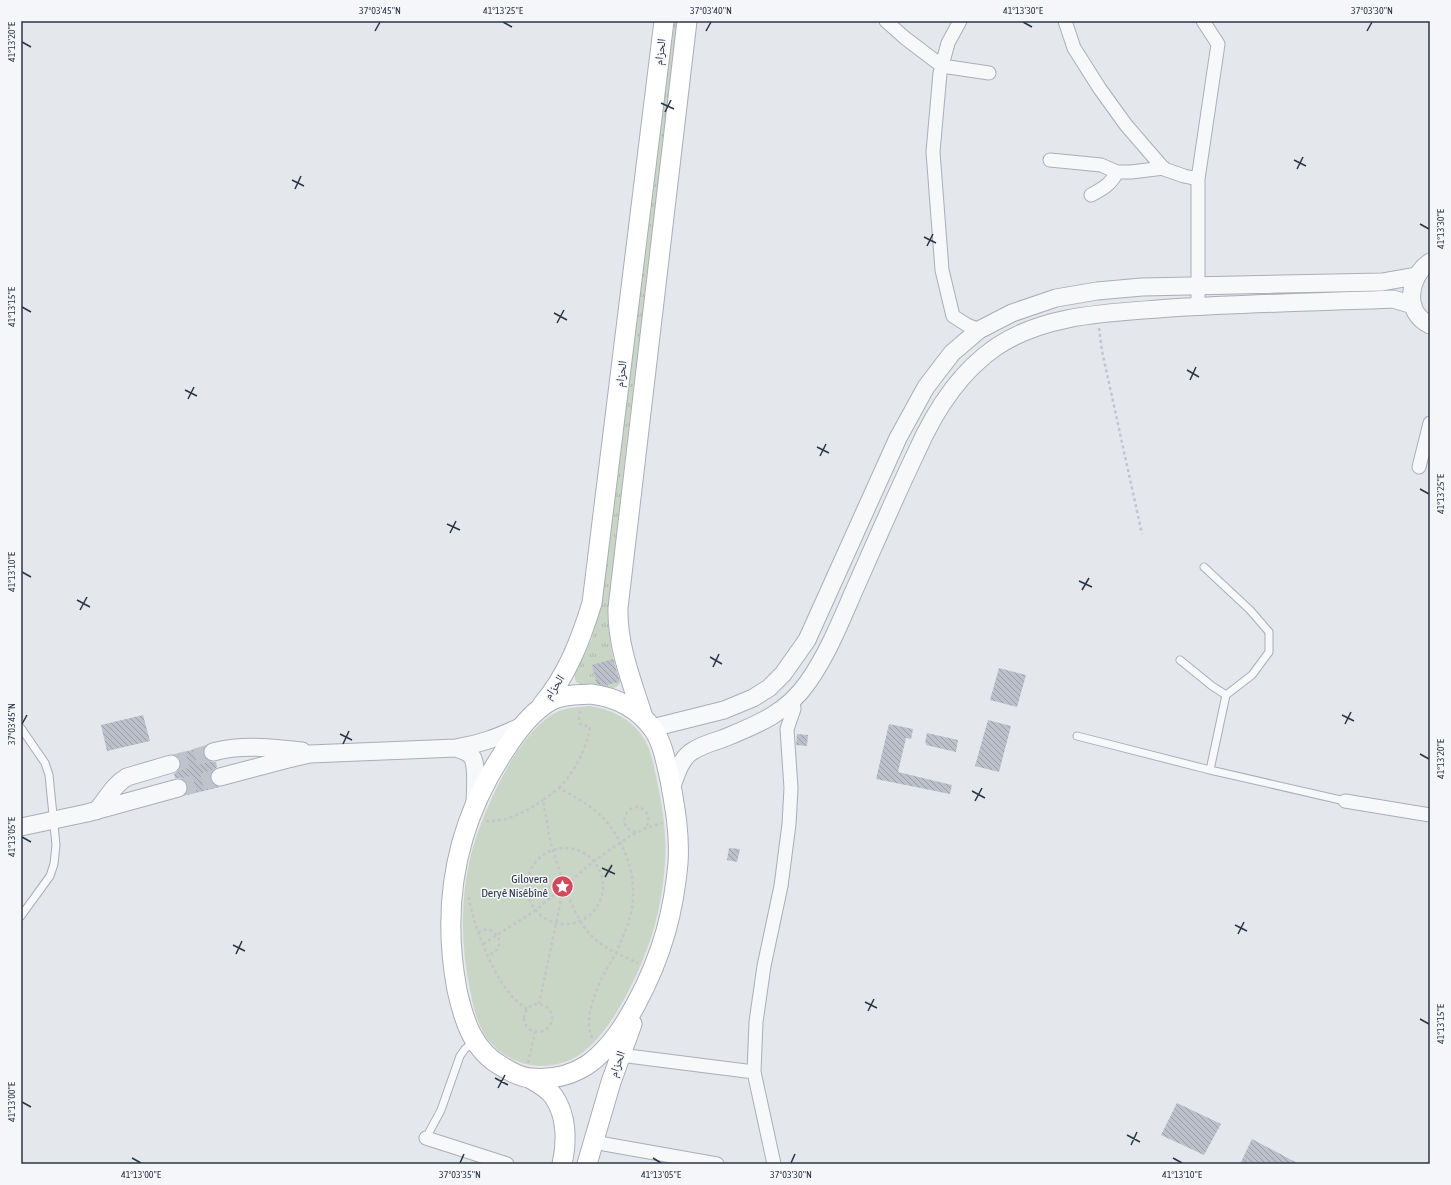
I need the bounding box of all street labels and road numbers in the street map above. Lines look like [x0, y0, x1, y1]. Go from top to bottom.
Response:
street label: الحزام [651, 38, 670, 66]
street label: الحزام [612, 360, 631, 388]
street label: الحزام [541, 672, 568, 703]
street label: الحزام [606, 1049, 629, 1079]

